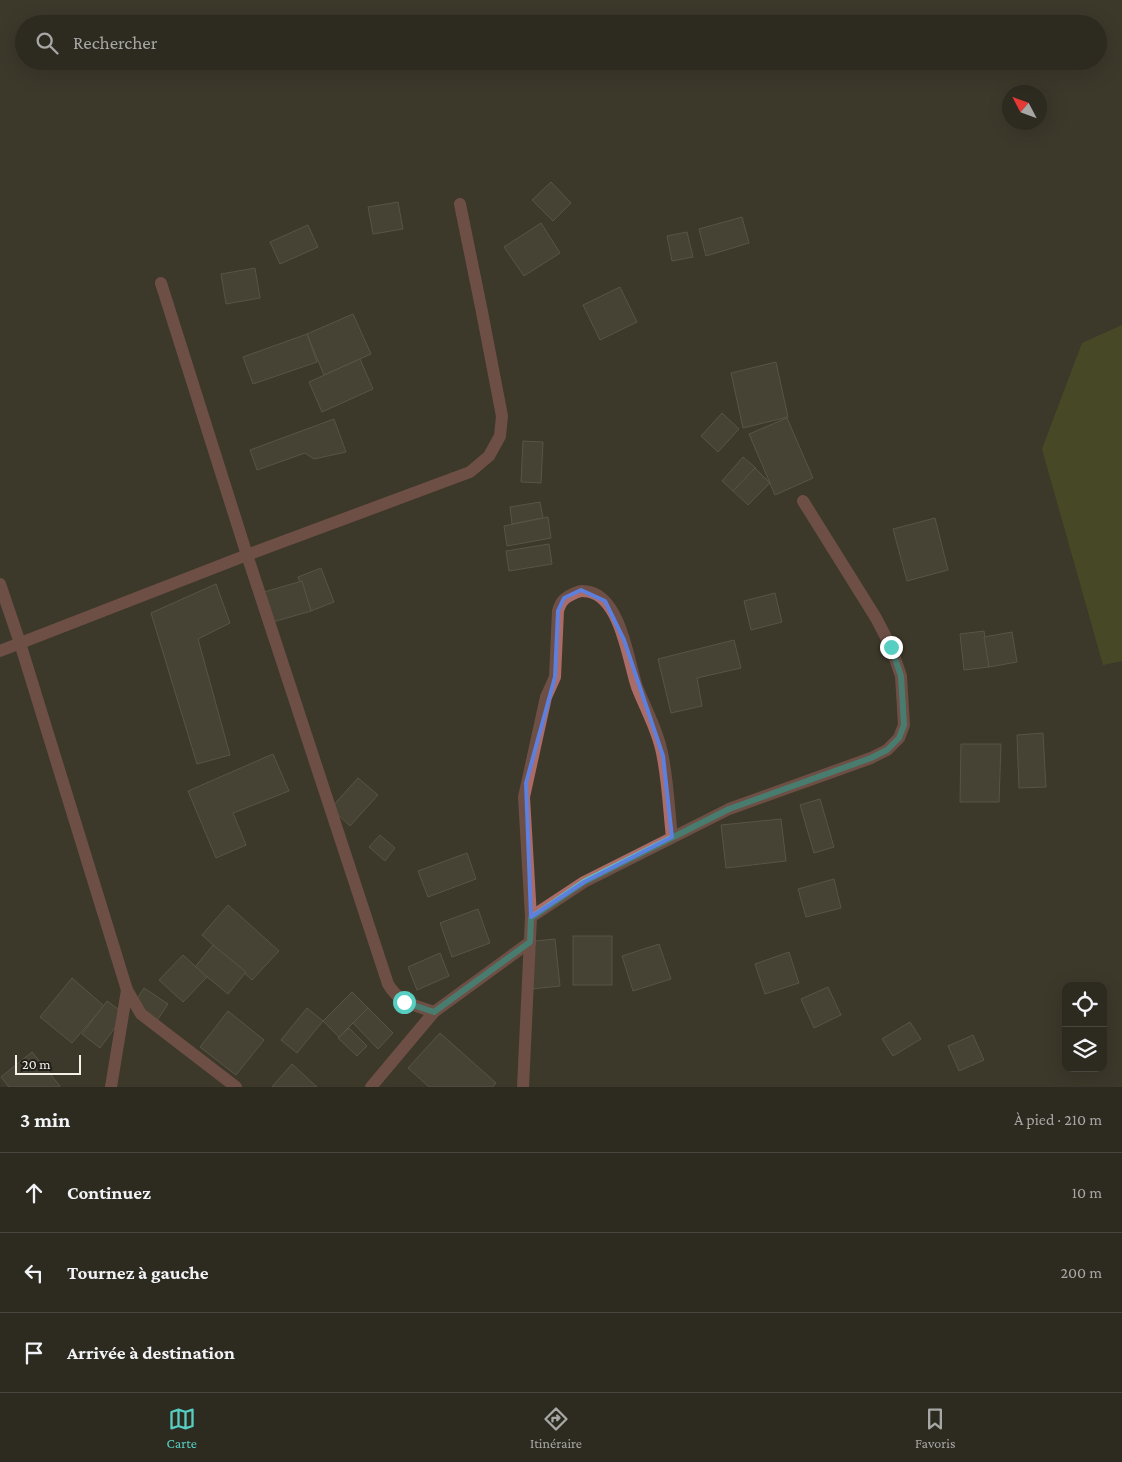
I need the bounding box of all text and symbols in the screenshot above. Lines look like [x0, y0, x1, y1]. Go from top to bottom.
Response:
search box [15, 15, 1107, 70]
icon: search [33, 29, 61, 57]
text: Rechercher [73, 32, 157, 53]
north arrow [1002, 85, 1047, 130]
route end [880, 636, 903, 659]
map controls [1062, 982, 1107, 1072]
button: locate [1062, 982, 1107, 1027]
route start [393, 991, 416, 1014]
button: layers [1062, 1027, 1107, 1072]
scale bar [15, 1052, 81, 1075]
text: 20 m [22, 1056, 50, 1072]
text: 3 min [20, 1108, 70, 1132]
text: À pied · 210 m [1014, 1111, 1102, 1128]
icon: ahead [20, 1179, 48, 1207]
text: Continuez [67, 1182, 151, 1203]
text: 10 m [1072, 1184, 1102, 1201]
icon: left [20, 1259, 48, 1287]
text: Tournez à gauche [67, 1262, 209, 1283]
text: 200 m [1060, 1264, 1102, 1281]
icon: arrive [20, 1339, 48, 1367]
text: Arrivée à destination [67, 1342, 235, 1363]
tab: Carte [167, 1405, 197, 1451]
tab: Itinéraire [530, 1405, 582, 1451]
tab: Favoris [915, 1405, 955, 1451]

